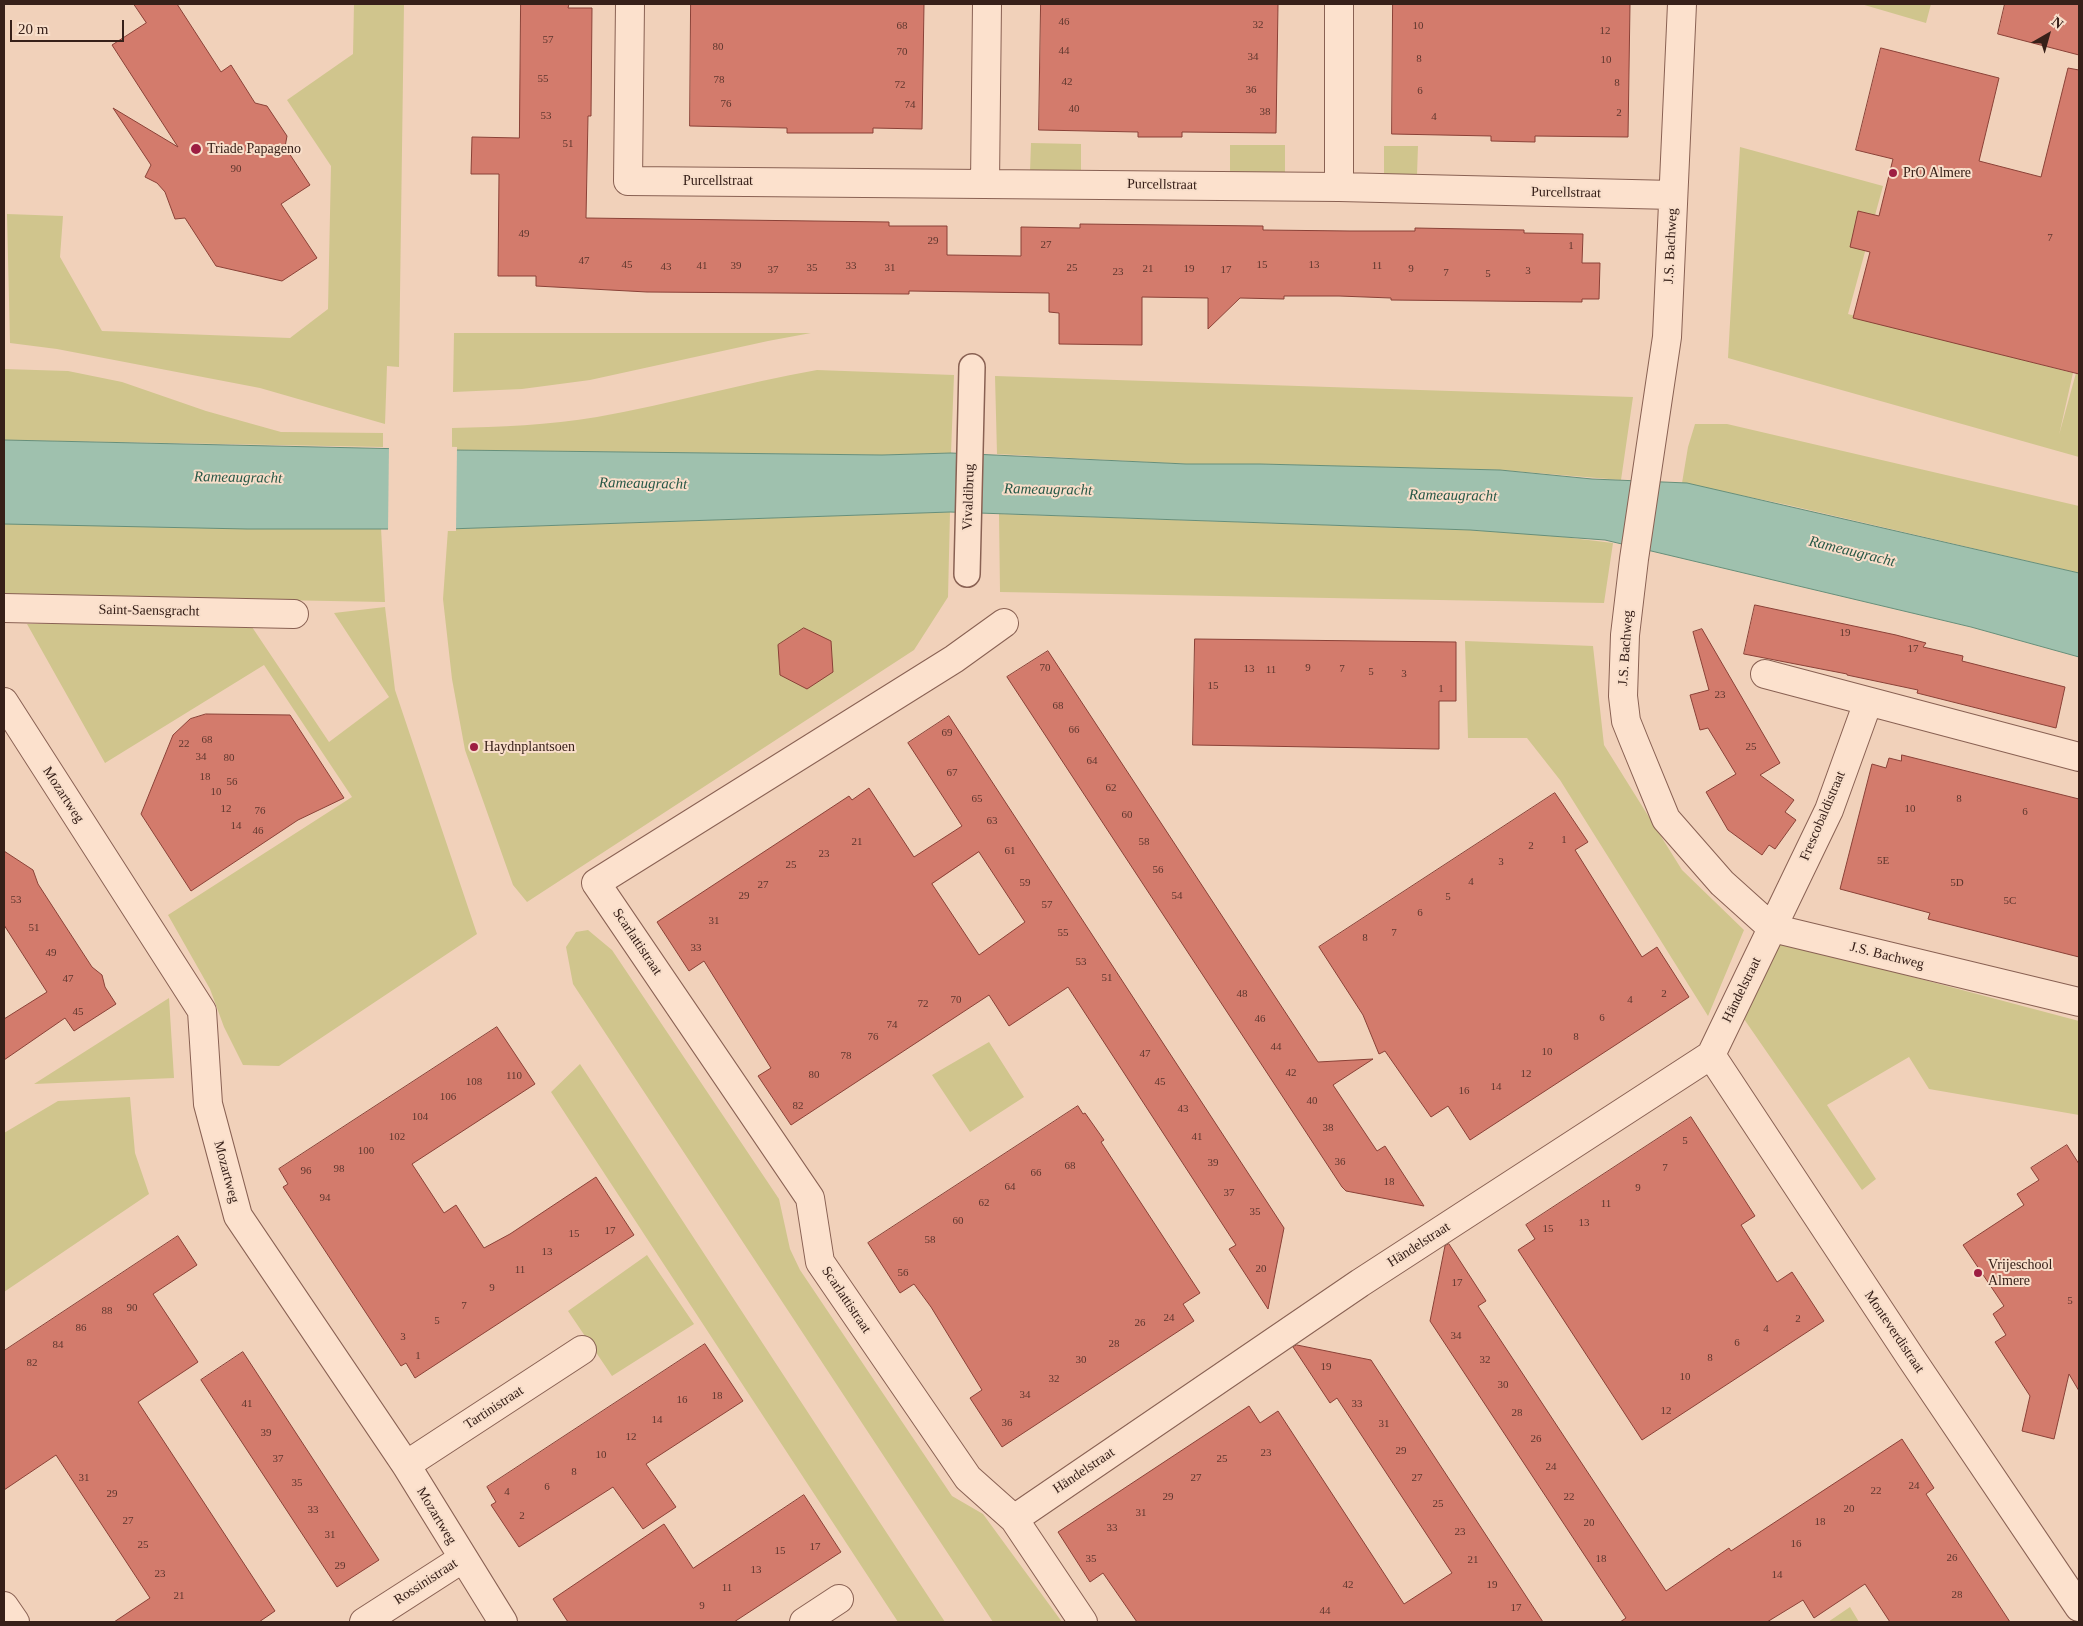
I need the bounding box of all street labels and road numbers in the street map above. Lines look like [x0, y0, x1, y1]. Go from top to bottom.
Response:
street label: Purcellstraat [683, 173, 753, 189]
street label: Purcellstraat [1127, 176, 1197, 194]
street label: Purcellstraat [1531, 184, 1601, 202]
street label: J.S. Bachweg [1661, 208, 1681, 284]
street label: Vivaldibrug [959, 463, 979, 531]
street label: Saint-Saensgracht [98, 602, 200, 620]
street label: J.S. Bachweg [1615, 610, 1637, 686]
street label: Mozartweg [39, 764, 87, 826]
street label: Frescobaldistraat [1797, 769, 1849, 863]
street label: Scarlattistraat [609, 905, 665, 979]
street label: J.S. Bachweg [1848, 939, 1926, 973]
street label: Händelstraat [1719, 955, 1765, 1025]
street label: Mozartweg [210, 1139, 242, 1205]
street label: Händelstraat [1385, 1219, 1453, 1271]
street label: Scarlattistraat [818, 1263, 874, 1337]
street label: Monteverdistraat [1860, 1288, 1928, 1376]
street label: Tartinistraat [461, 1383, 527, 1433]
street label: Händelstraat [1050, 1444, 1118, 1498]
street label: Mozartweg [412, 1484, 460, 1548]
street label: Rossinistraat [391, 1555, 461, 1609]

